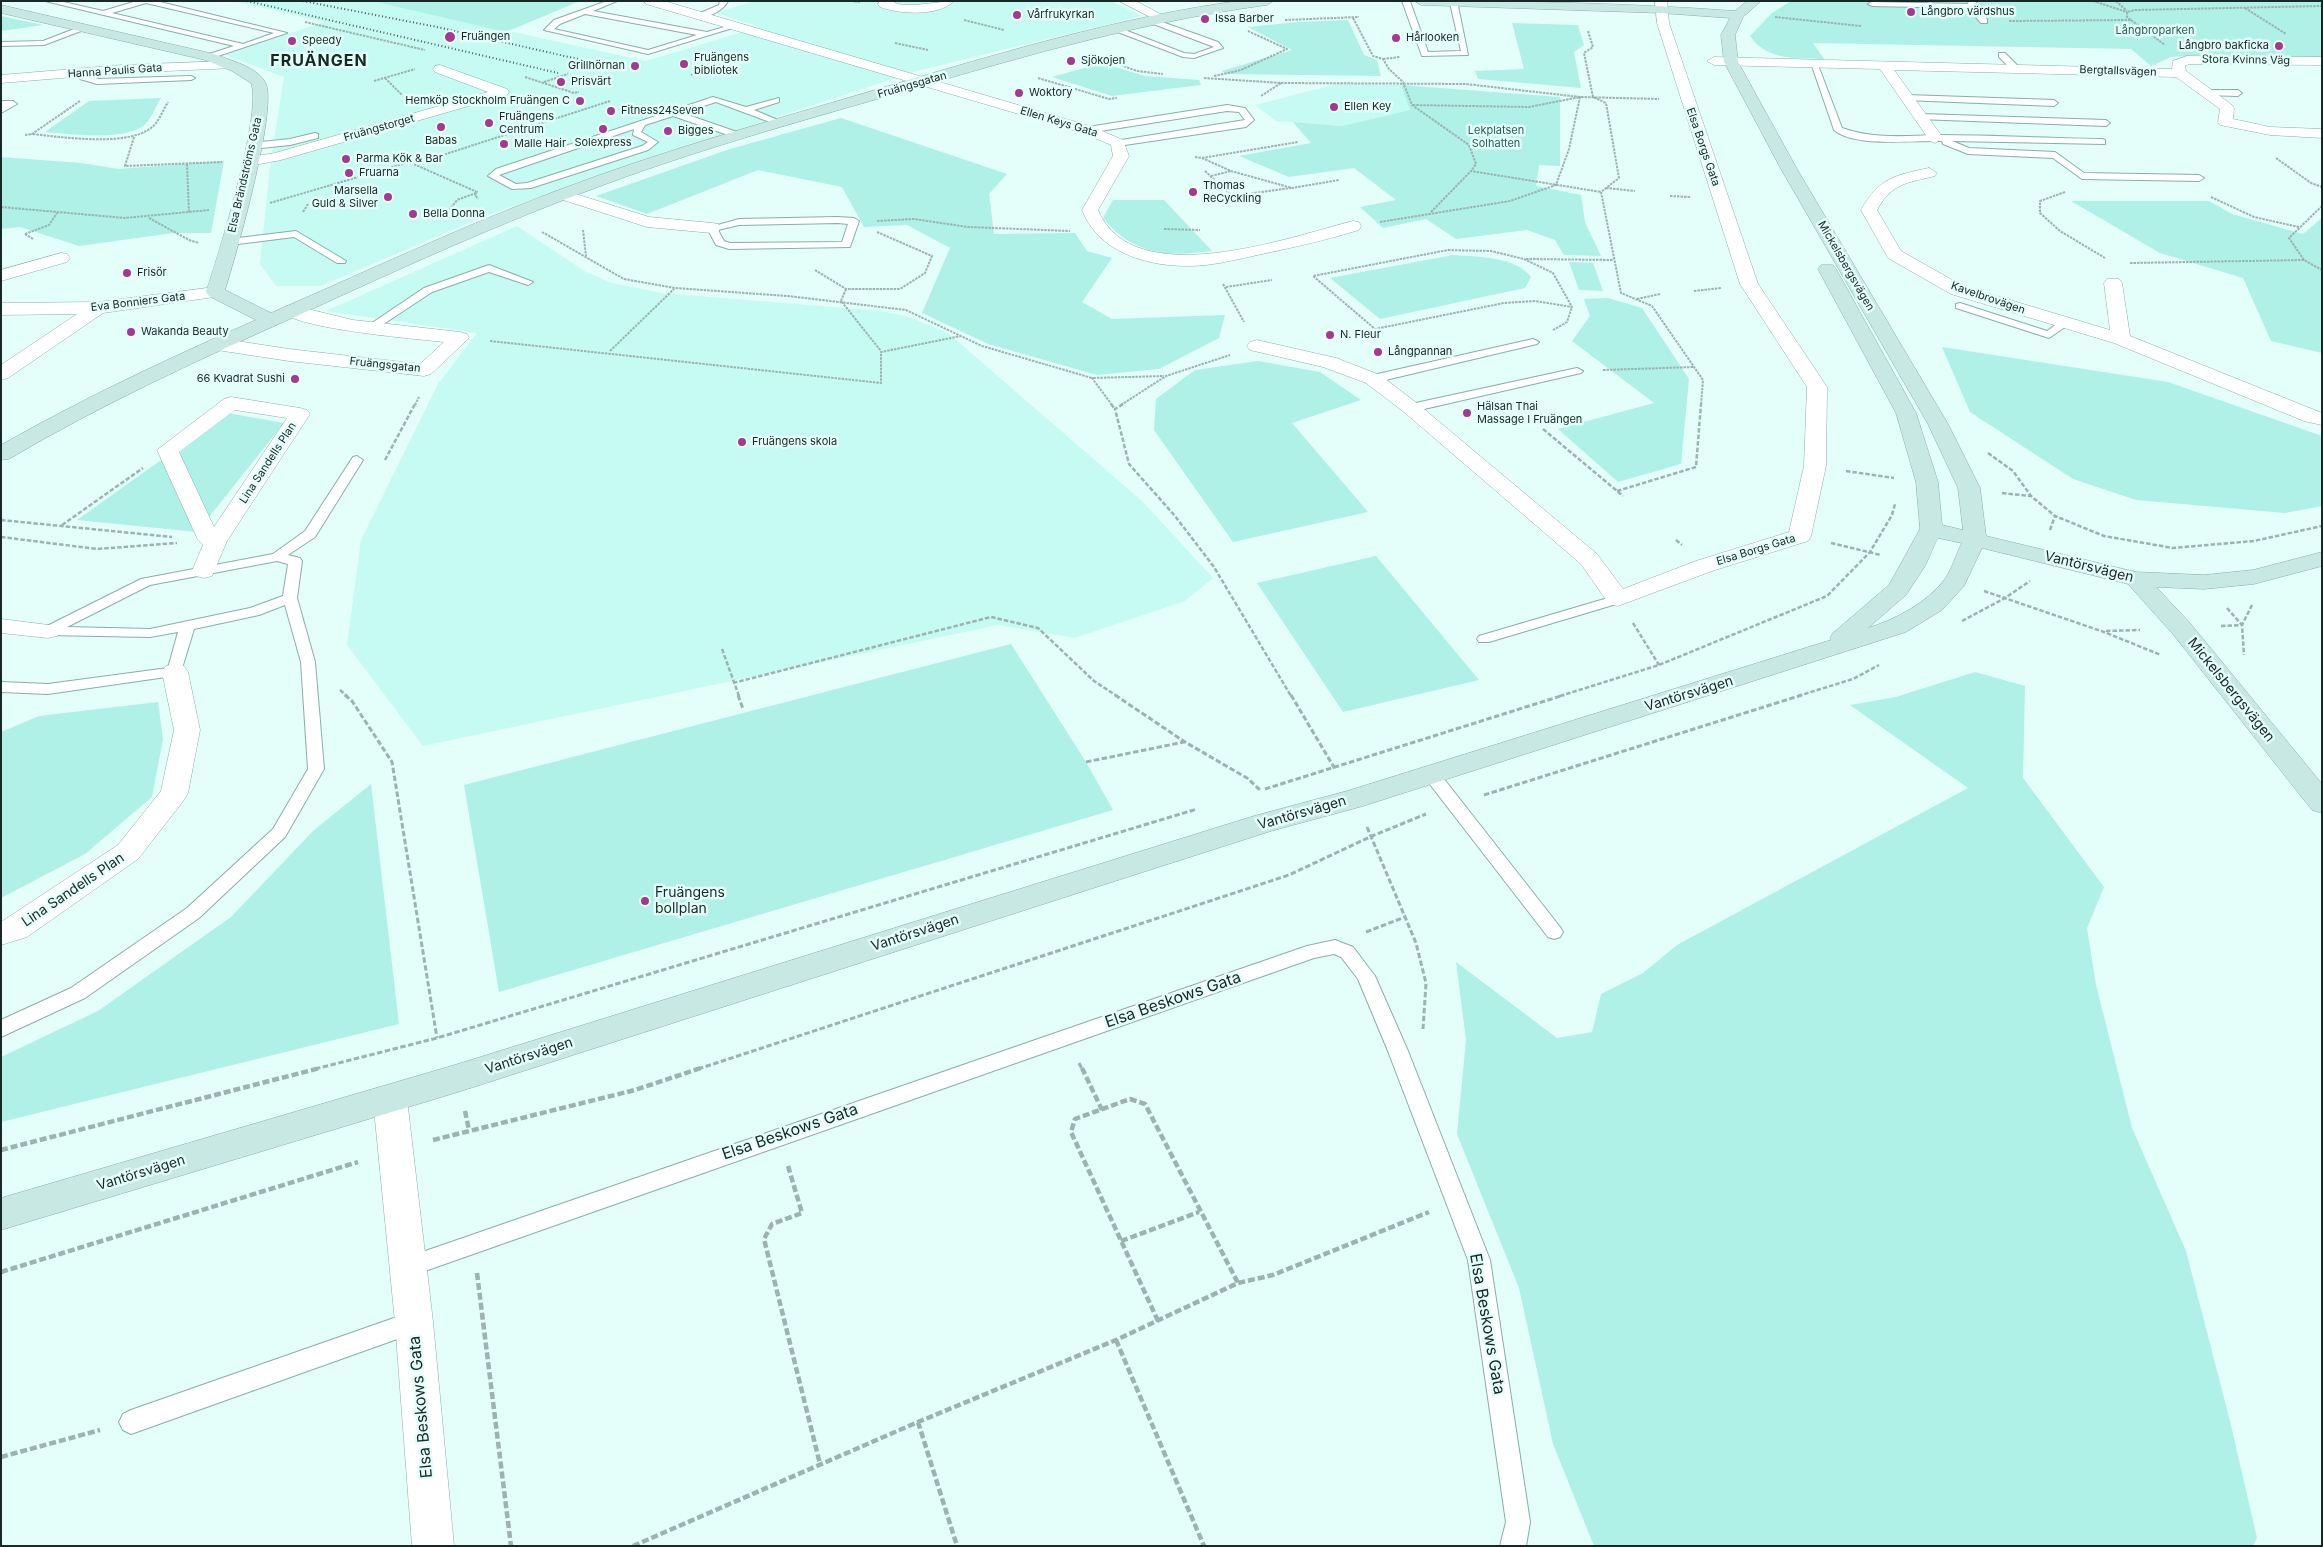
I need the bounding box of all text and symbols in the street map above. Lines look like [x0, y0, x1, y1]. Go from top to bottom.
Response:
place label: Långbro värdshus [1921, 5, 2015, 19]
marker: Långbro värdshus [1905, 6, 1917, 18]
place label: Vårfrukyrkan [1027, 8, 1094, 22]
marker: Vårfrukyrkan [1011, 9, 1023, 21]
place label: Issa Barber [1215, 12, 1274, 26]
marker: Issa Barber [1199, 13, 1211, 25]
park label: Långbroparken [2116, 24, 2194, 38]
marker: Fruängen [443, 30, 457, 44]
place label: Fruängen [461, 30, 510, 44]
place label: Hårlooken [1406, 31, 1459, 45]
marker: Hårlooken [1390, 32, 1402, 44]
place label: Speedy [302, 34, 342, 48]
marker: Speedy [286, 35, 298, 47]
place label: Långbro bakficka [2179, 39, 2269, 53]
marker: Långbro bakficka [2273, 40, 2285, 52]
district label: FRUÄNGEN [269, 51, 369, 71]
place label: Fruängens bibliotek [694, 51, 749, 77]
street label: Stora Kvinns Väg [2202, 53, 2290, 67]
place label: Sjökojen [1081, 54, 1125, 68]
marker: Sjökojen [1065, 55, 1077, 67]
marker: Fruängens bibliotek [678, 58, 690, 70]
place label: Grillhörnan [568, 59, 625, 73]
marker: Grillhörnan [629, 60, 641, 72]
street label: Hanna Paulis Gata [67, 61, 163, 81]
street label: Bergtallsvägen [2079, 63, 2157, 79]
street label: Fruängsgatan [876, 69, 948, 101]
place label: Prisvärt [571, 75, 611, 89]
marker: Prisvärt [555, 76, 567, 88]
place label: Woktory [1029, 86, 1072, 100]
marker: Woktory [1013, 87, 1025, 99]
place label: Hemköp Stockholm Fruängen C [405, 94, 570, 108]
marker: Hemköp Stockholm Fruängen C [574, 95, 586, 107]
place label: Ellen Key [1344, 100, 1391, 114]
marker: Ellen Key [1328, 101, 1340, 113]
place label: Fitness24Seven [621, 104, 704, 118]
street label: Ellen Keys Gata [1019, 104, 1099, 140]
marker: Fitness24Seven [605, 105, 617, 117]
street label: Elsa Borgs Gata [1683, 106, 1723, 188]
place label: Fruängens Centrum [499, 110, 554, 136]
street label: Fruängstorget [342, 112, 416, 144]
street label: Elsa Brändströms Gata [225, 116, 265, 234]
marker: Fruängens Centrum [483, 117, 495, 129]
marker: Babas [435, 121, 447, 133]
marker: Solexpress [597, 123, 609, 135]
place label: Bigges [678, 124, 714, 138]
park label: Lekplatsen Solhatten [1468, 124, 1524, 150]
marker: Bigges [662, 125, 674, 137]
place label: Babas [425, 134, 457, 148]
place label: Solexpress [574, 136, 632, 150]
place label: Malle Hair [514, 137, 566, 151]
marker: Malle Hair [498, 138, 510, 150]
place label: Parma Kök & Bar [356, 152, 443, 166]
marker: Parma Kök & Bar [340, 153, 352, 165]
place label: Fruarna [359, 166, 399, 180]
marker: Fruarna [343, 167, 355, 179]
place label: Thomas ReCyckling [1203, 179, 1261, 205]
place label: Marsella Guld & Silver [312, 184, 378, 210]
marker: Thomas ReCyckling [1187, 186, 1199, 198]
marker: Marsella Guld & Silver [382, 191, 394, 203]
place label: Bella Donna [423, 207, 485, 221]
marker: Bella Donna [407, 208, 419, 220]
street label: Mickelsbergsvägen [1815, 219, 1877, 313]
place label: Frisör [137, 266, 167, 280]
marker: Frisör [121, 267, 133, 279]
street label: Kavelbrovägen [1949, 279, 2027, 317]
street label: Eva Bonniers Gata [90, 290, 186, 314]
place label: Wakanda Beauty [141, 325, 229, 339]
marker: Wakanda Beauty [125, 326, 137, 338]
place label: N. Fleur [1340, 328, 1381, 342]
marker: N. Fleur [1324, 329, 1336, 341]
place label: Långpannan [1388, 345, 1452, 359]
marker: Långpannan [1372, 346, 1384, 358]
street label: Fruängsgatan [349, 355, 421, 375]
place label: 66 Kvadrat Sushi [197, 372, 285, 386]
marker: 66 Kvadrat Sushi [289, 373, 301, 385]
place label: Hälsan Thai Massage I Fruängen [1477, 400, 1582, 426]
marker: Hälsan Thai Massage I Fruängen [1461, 407, 1473, 419]
street label: Lina Sandells Plan [237, 420, 299, 506]
place label: Fruängens skola [752, 435, 837, 449]
marker: Fruängens skola [736, 436, 748, 448]
street label: Elsa Borgs Gata [1715, 532, 1797, 568]
street label: Vantörsvägen [2043, 548, 2135, 586]
street label: Mickelsbergsvägen [2184, 635, 2278, 745]
street label: Vantörsvägen [1643, 673, 1735, 715]
street label: Vantörsvägen [1256, 792, 1348, 834]
street label: Lina Sandells Plan [19, 850, 127, 930]
place label: Fruängens bollplan [655, 885, 725, 918]
marker: Fruängens bollplan [639, 895, 651, 907]
street label: Vantörsvägen [869, 911, 961, 955]
street label: Elsa Beskows Gata [1102, 968, 1244, 1032]
street label: Vantörsvägen [483, 1034, 575, 1078]
street label: Elsa Beskows Gata [719, 1100, 861, 1164]
street label: Vantörsvägen [95, 1152, 187, 1194]
street label: Elsa Beskows Gata [1465, 1252, 1509, 1396]
street label: Elsa Beskows Gata [405, 1335, 437, 1479]

